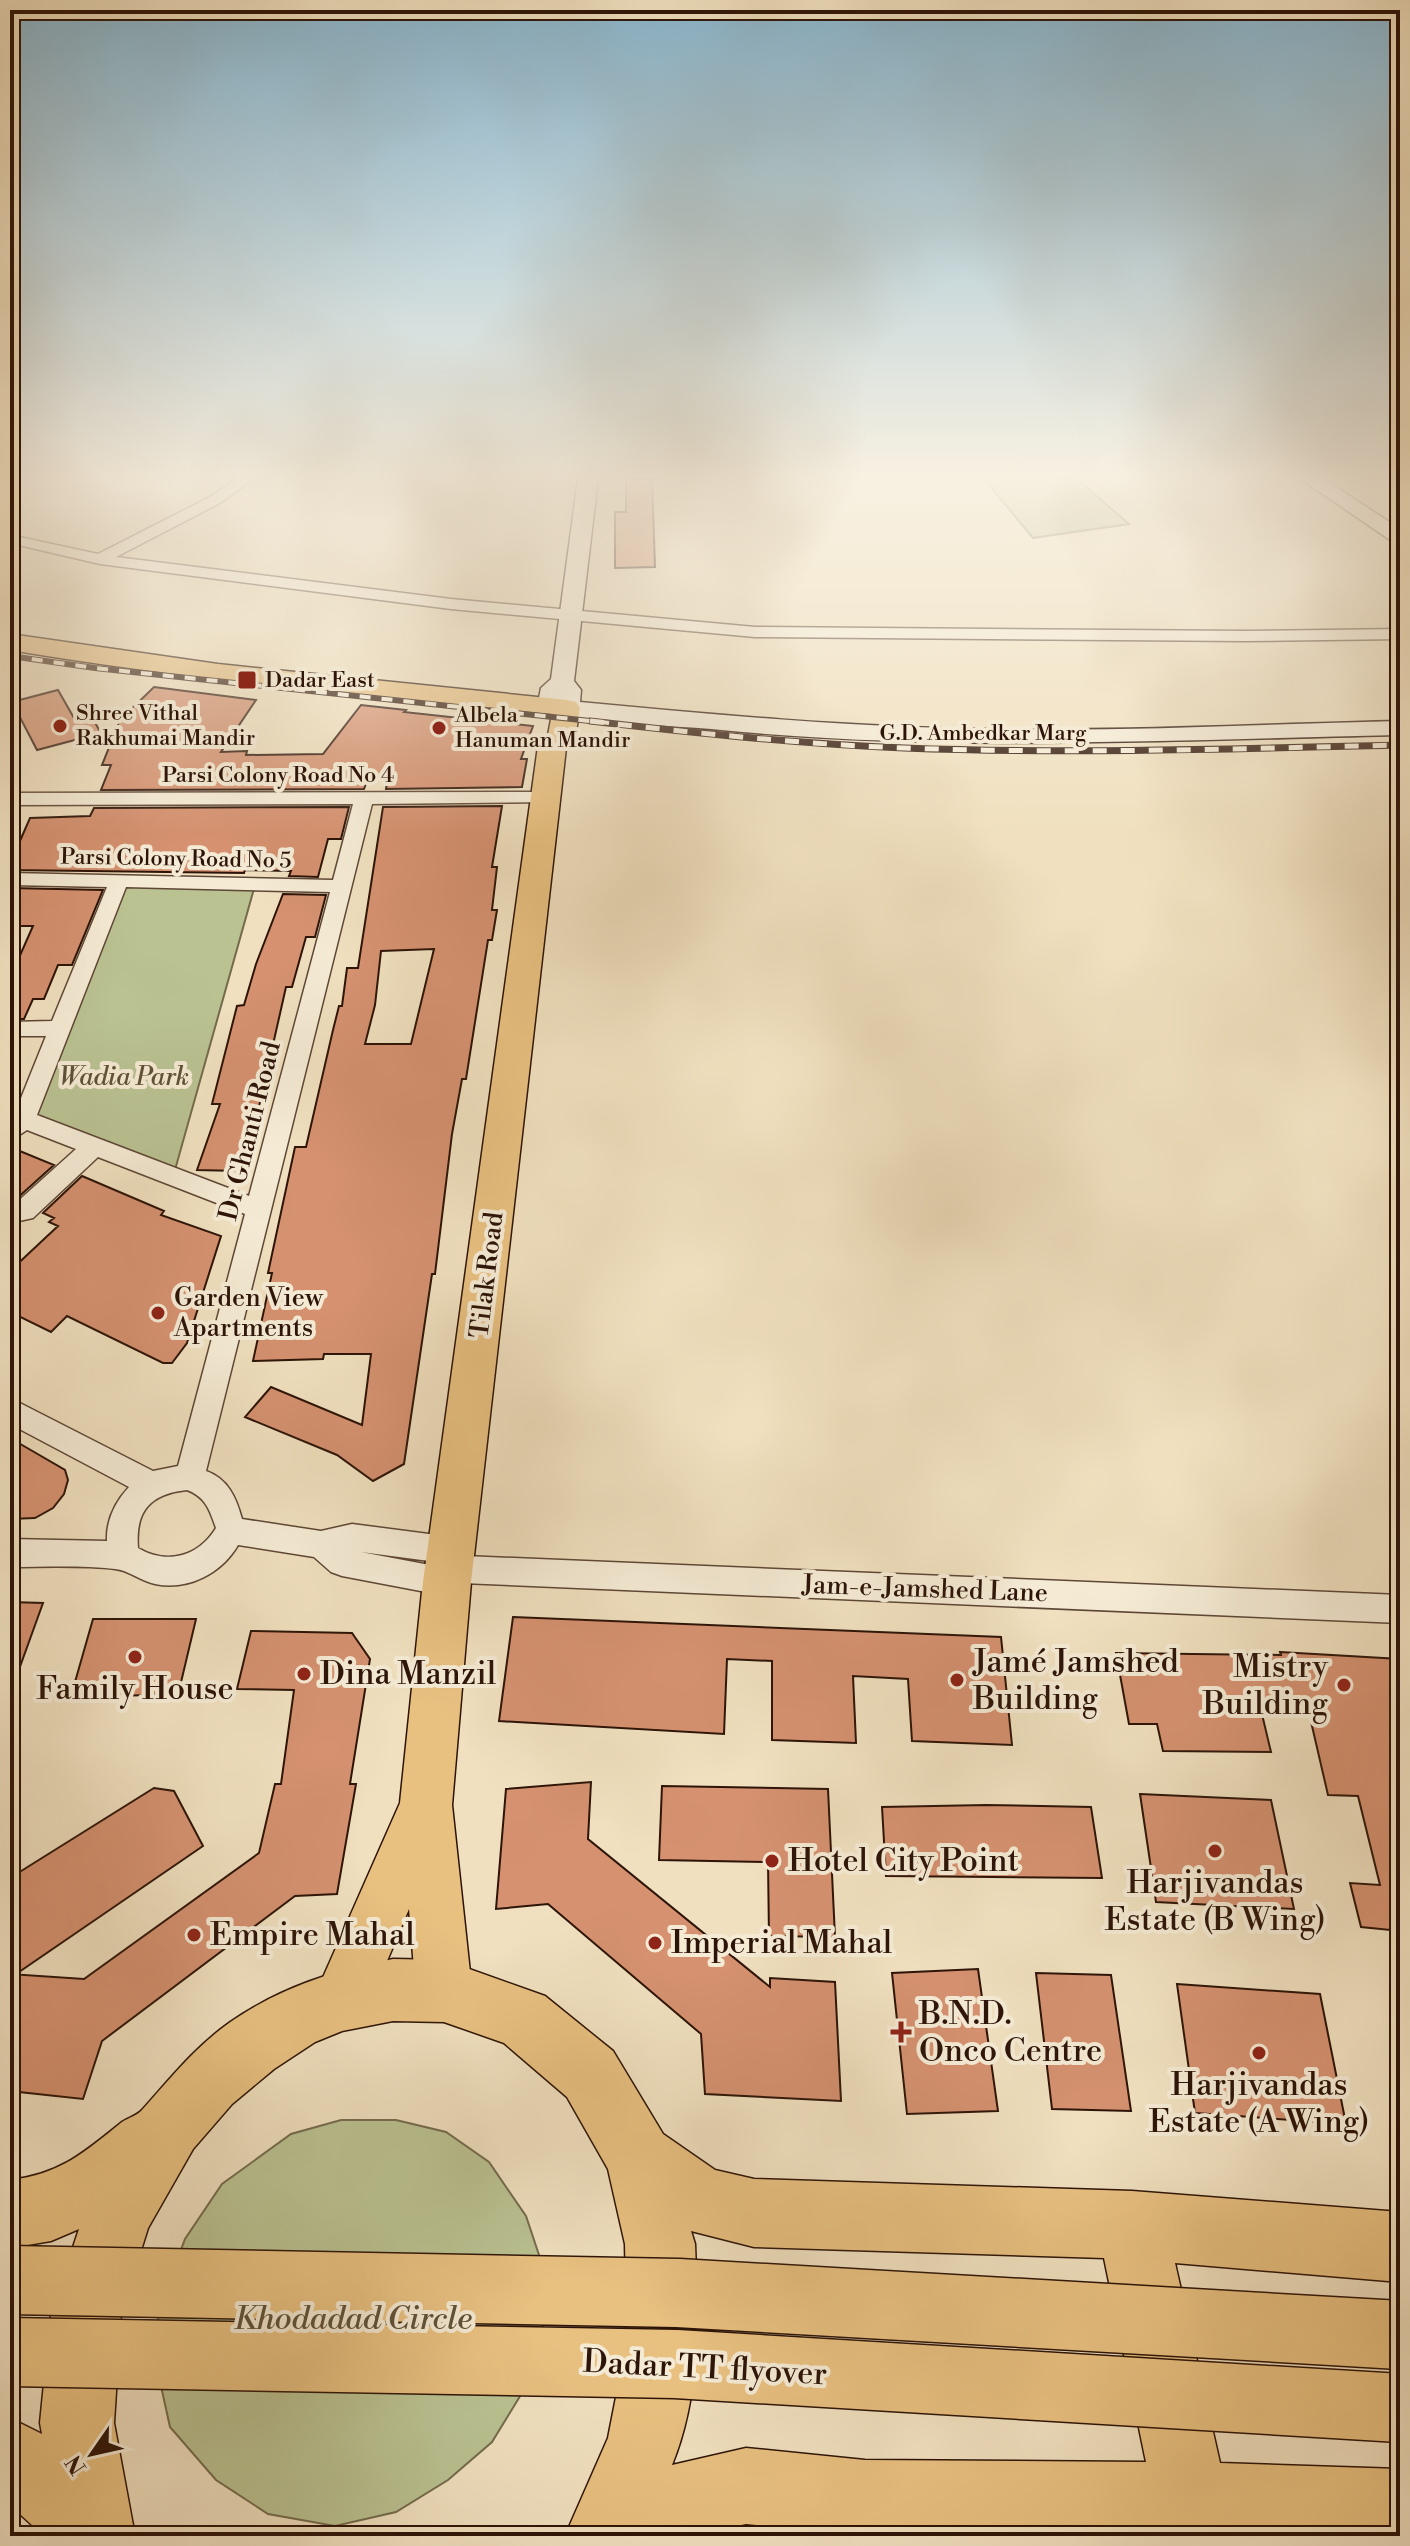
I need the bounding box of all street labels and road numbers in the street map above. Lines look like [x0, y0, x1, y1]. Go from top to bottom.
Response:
street label: G.D. Ambedkar Marg [880, 720, 1087, 747]
street label: Parsi Colony Road No 4 [162, 762, 394, 789]
street label: Parsi Colony Road No 5 [60, 843, 292, 875]
street label: Dr Ghanti Road [212, 1038, 288, 1224]
street label: Tilak Road [463, 1210, 511, 1340]
street label: Jam-e-Jamshed Lane [800, 1569, 1049, 1609]
street label: Dadar TT flyover [582, 2342, 828, 2394]

